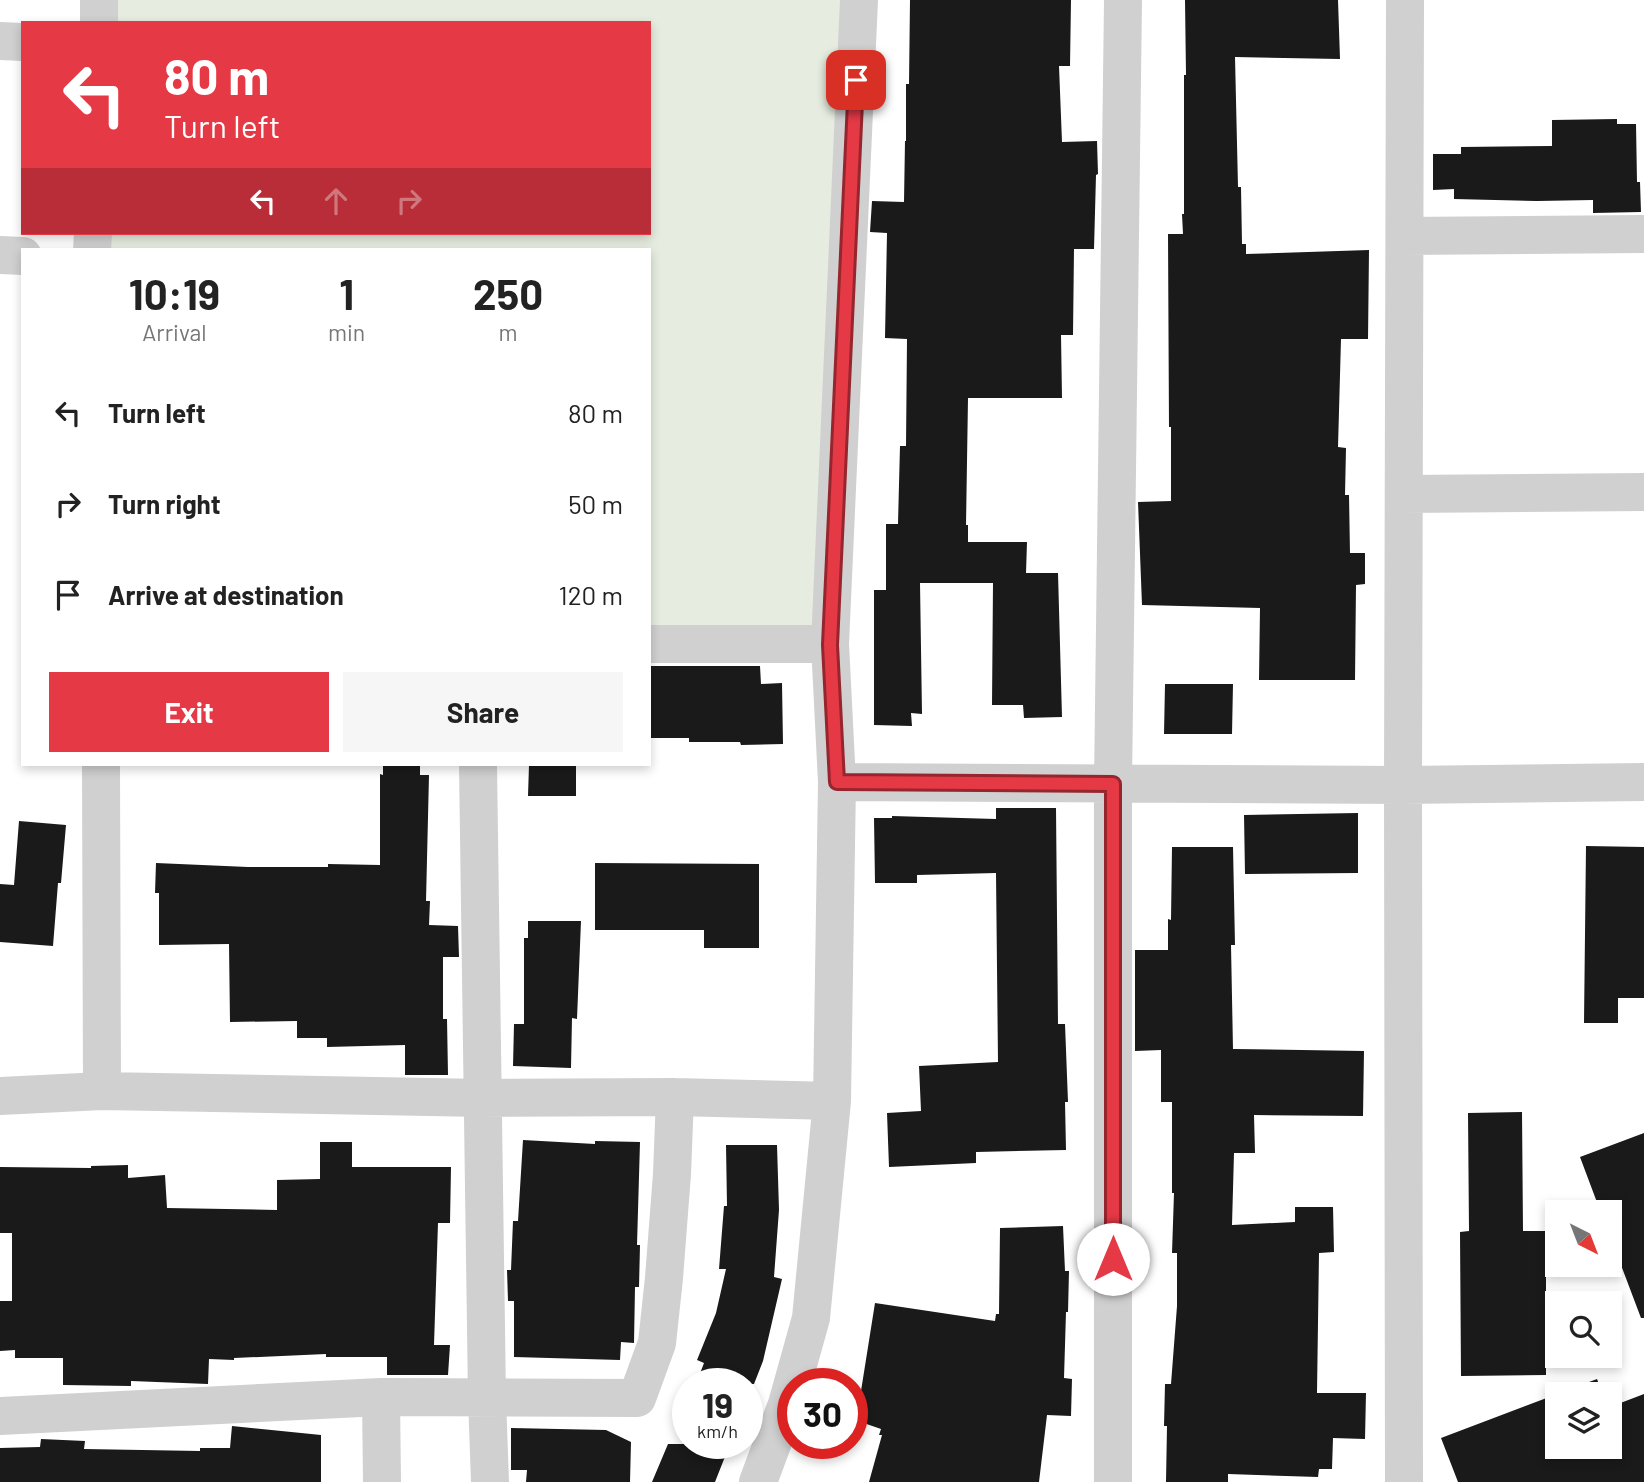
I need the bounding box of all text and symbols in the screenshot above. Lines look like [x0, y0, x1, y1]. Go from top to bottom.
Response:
text: 80 m [164, 46, 269, 105]
icon: left [49, 49, 140, 140]
pin [826, 50, 886, 110]
icon: arrive [837, 61, 875, 99]
text: Turn left [164, 106, 281, 144]
icon: left [244, 182, 282, 220]
icon: ahead [317, 182, 355, 220]
icon: right [390, 182, 428, 220]
text: 10:19 [129, 268, 220, 318]
text: 1 [339, 268, 354, 318]
text: 250 [473, 268, 543, 318]
text: Arrival [142, 318, 207, 346]
text: min [328, 318, 365, 346]
text: m [499, 318, 518, 346]
icon: left [49, 394, 87, 432]
text: Turn left [108, 397, 206, 428]
text: 80 m [568, 397, 623, 428]
icon: right [49, 485, 87, 523]
text: Turn right [108, 488, 221, 519]
text: 50 m [568, 488, 623, 519]
icon: arrive [49, 576, 87, 614]
text: Arrive at destination [108, 579, 344, 610]
text: 120 m [559, 579, 623, 610]
button: Exit [49, 672, 329, 752]
button: Share [343, 672, 623, 752]
north arrow [1545, 1200, 1622, 1278]
map controls [1545, 1200, 1622, 1459]
position arrow [1076, 1222, 1150, 1296]
button: search [1545, 1291, 1622, 1368]
speed limit sign: 30 [777, 1368, 868, 1459]
button: layers [1545, 1382, 1622, 1459]
text: 19 [702, 1383, 733, 1425]
text: km/h [697, 1420, 738, 1442]

